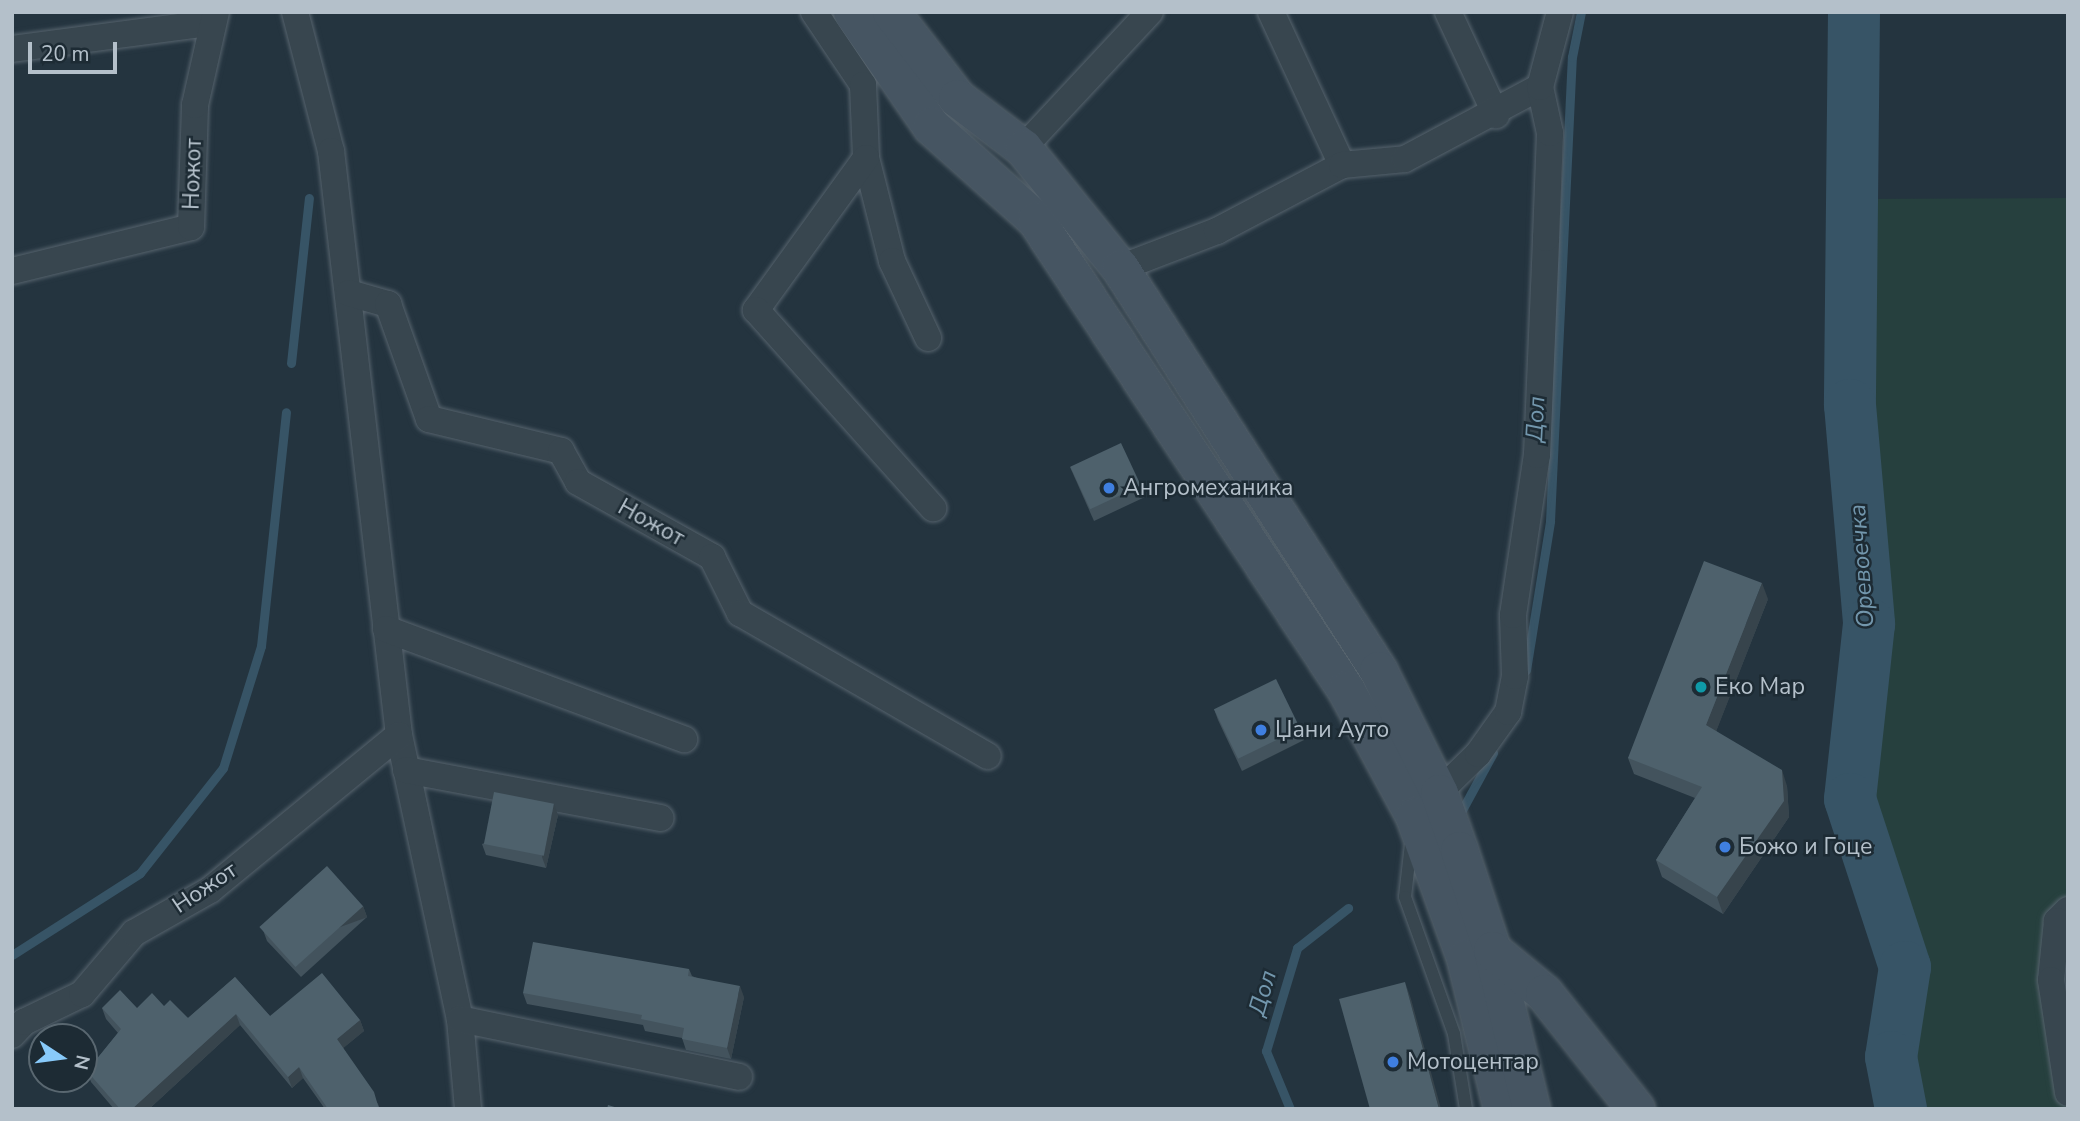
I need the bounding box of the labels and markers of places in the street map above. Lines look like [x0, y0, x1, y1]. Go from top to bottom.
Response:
place label: Ангромеханика [1123, 474, 1293, 502]
marker: Ангромеханика [1101, 480, 1117, 496]
place label: Еко Мар [1715, 673, 1805, 701]
marker: Еко Мар [1693, 679, 1709, 695]
place label: Џани Ауто [1275, 716, 1389, 744]
marker: Џани Ауто [1253, 722, 1269, 738]
place label: Божо и Гоце [1739, 833, 1872, 861]
marker: Божо и Гоце [1717, 839, 1733, 855]
place label: Мотоцентар [1407, 1048, 1539, 1076]
marker: Мотоцентар [1385, 1054, 1401, 1070]

